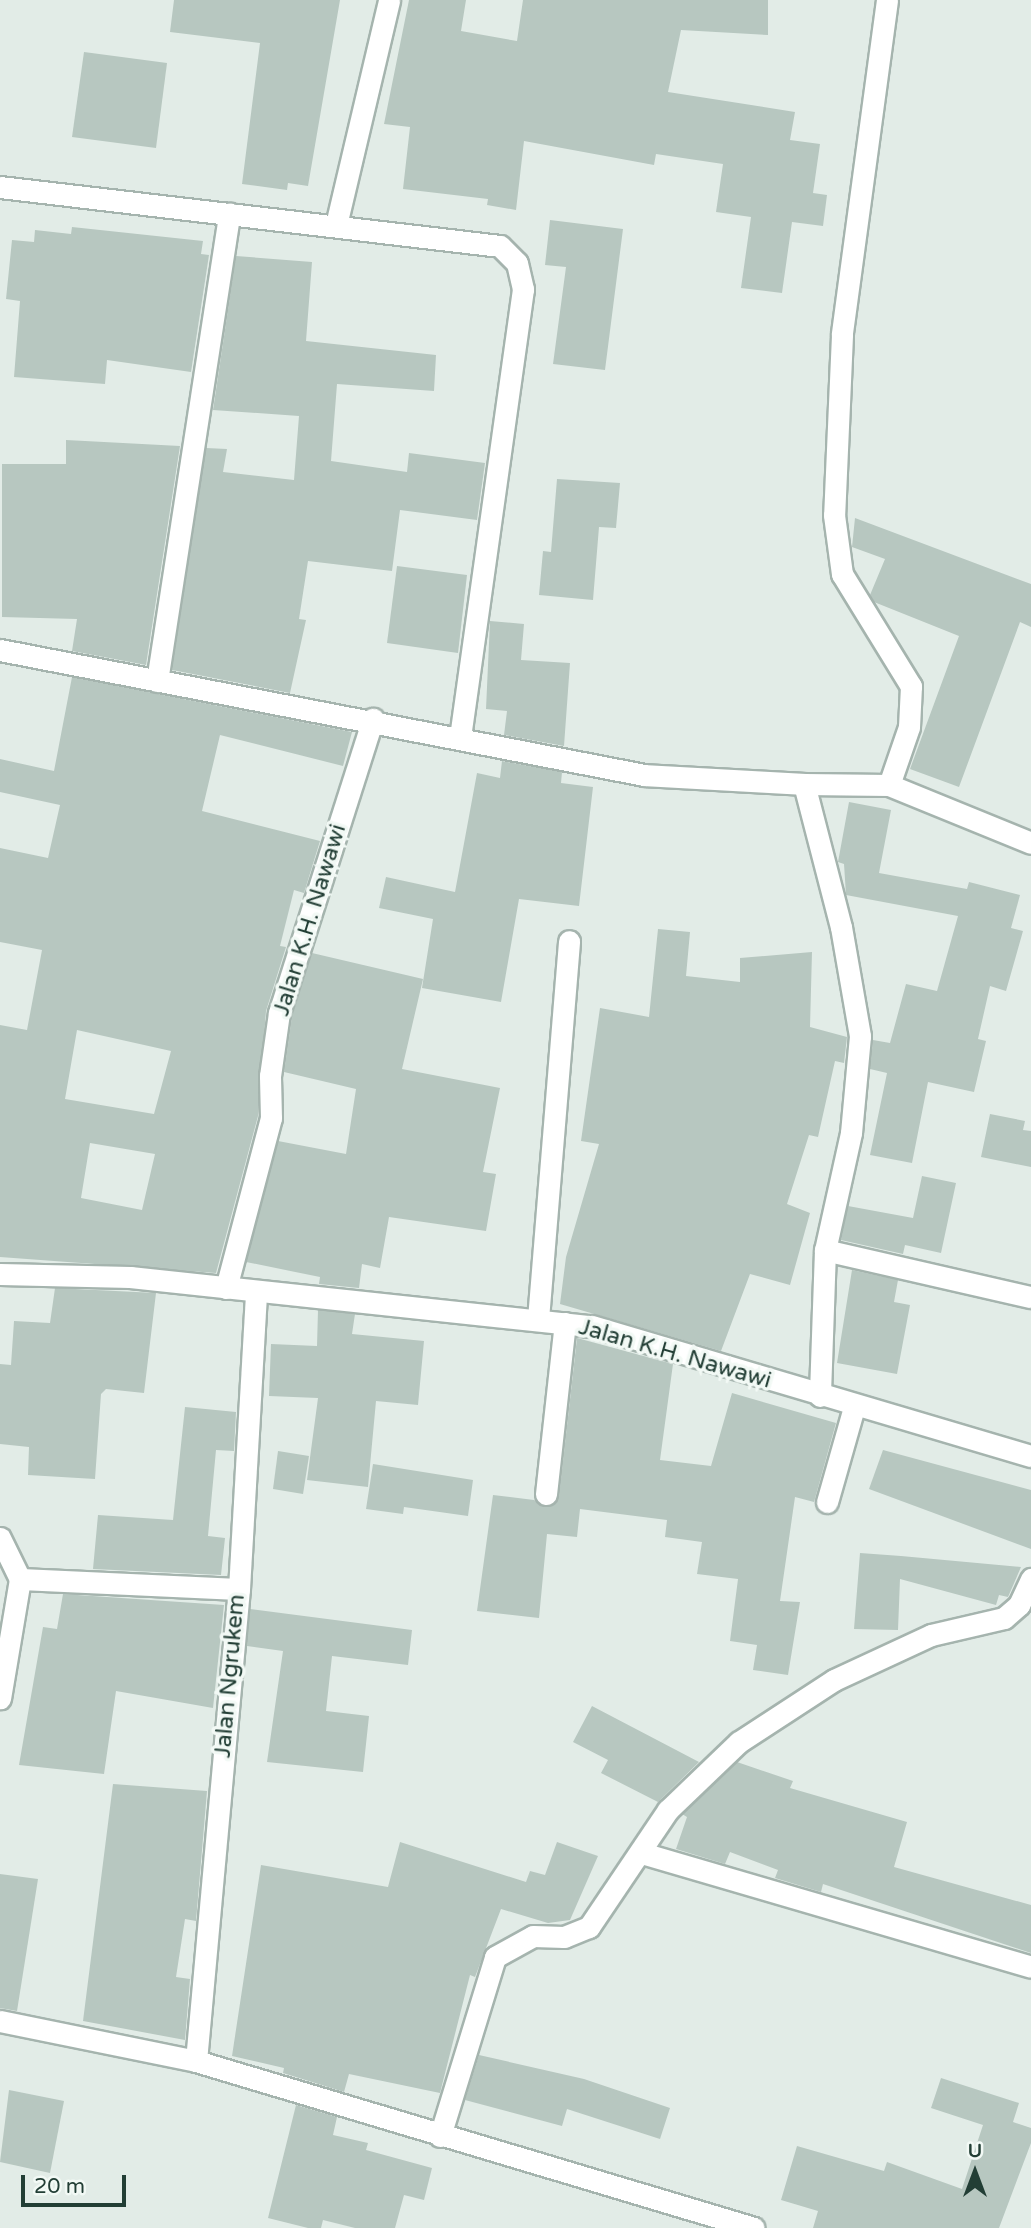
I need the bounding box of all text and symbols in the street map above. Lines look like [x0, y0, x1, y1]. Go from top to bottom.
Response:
street label: Jalan K.H. Nawawi [268, 821, 352, 1019]
street label: Jalan K.H. Nawawi [576, 1313, 774, 1395]
street label: Jalan Ngrukem [209, 1593, 251, 1759]
north arrow [940, 2137, 1010, 2207]
text: U [968, 2140, 982, 2162]
scale bar [24, 2162, 130, 2206]
text: 20 m [34, 2174, 85, 2199]

